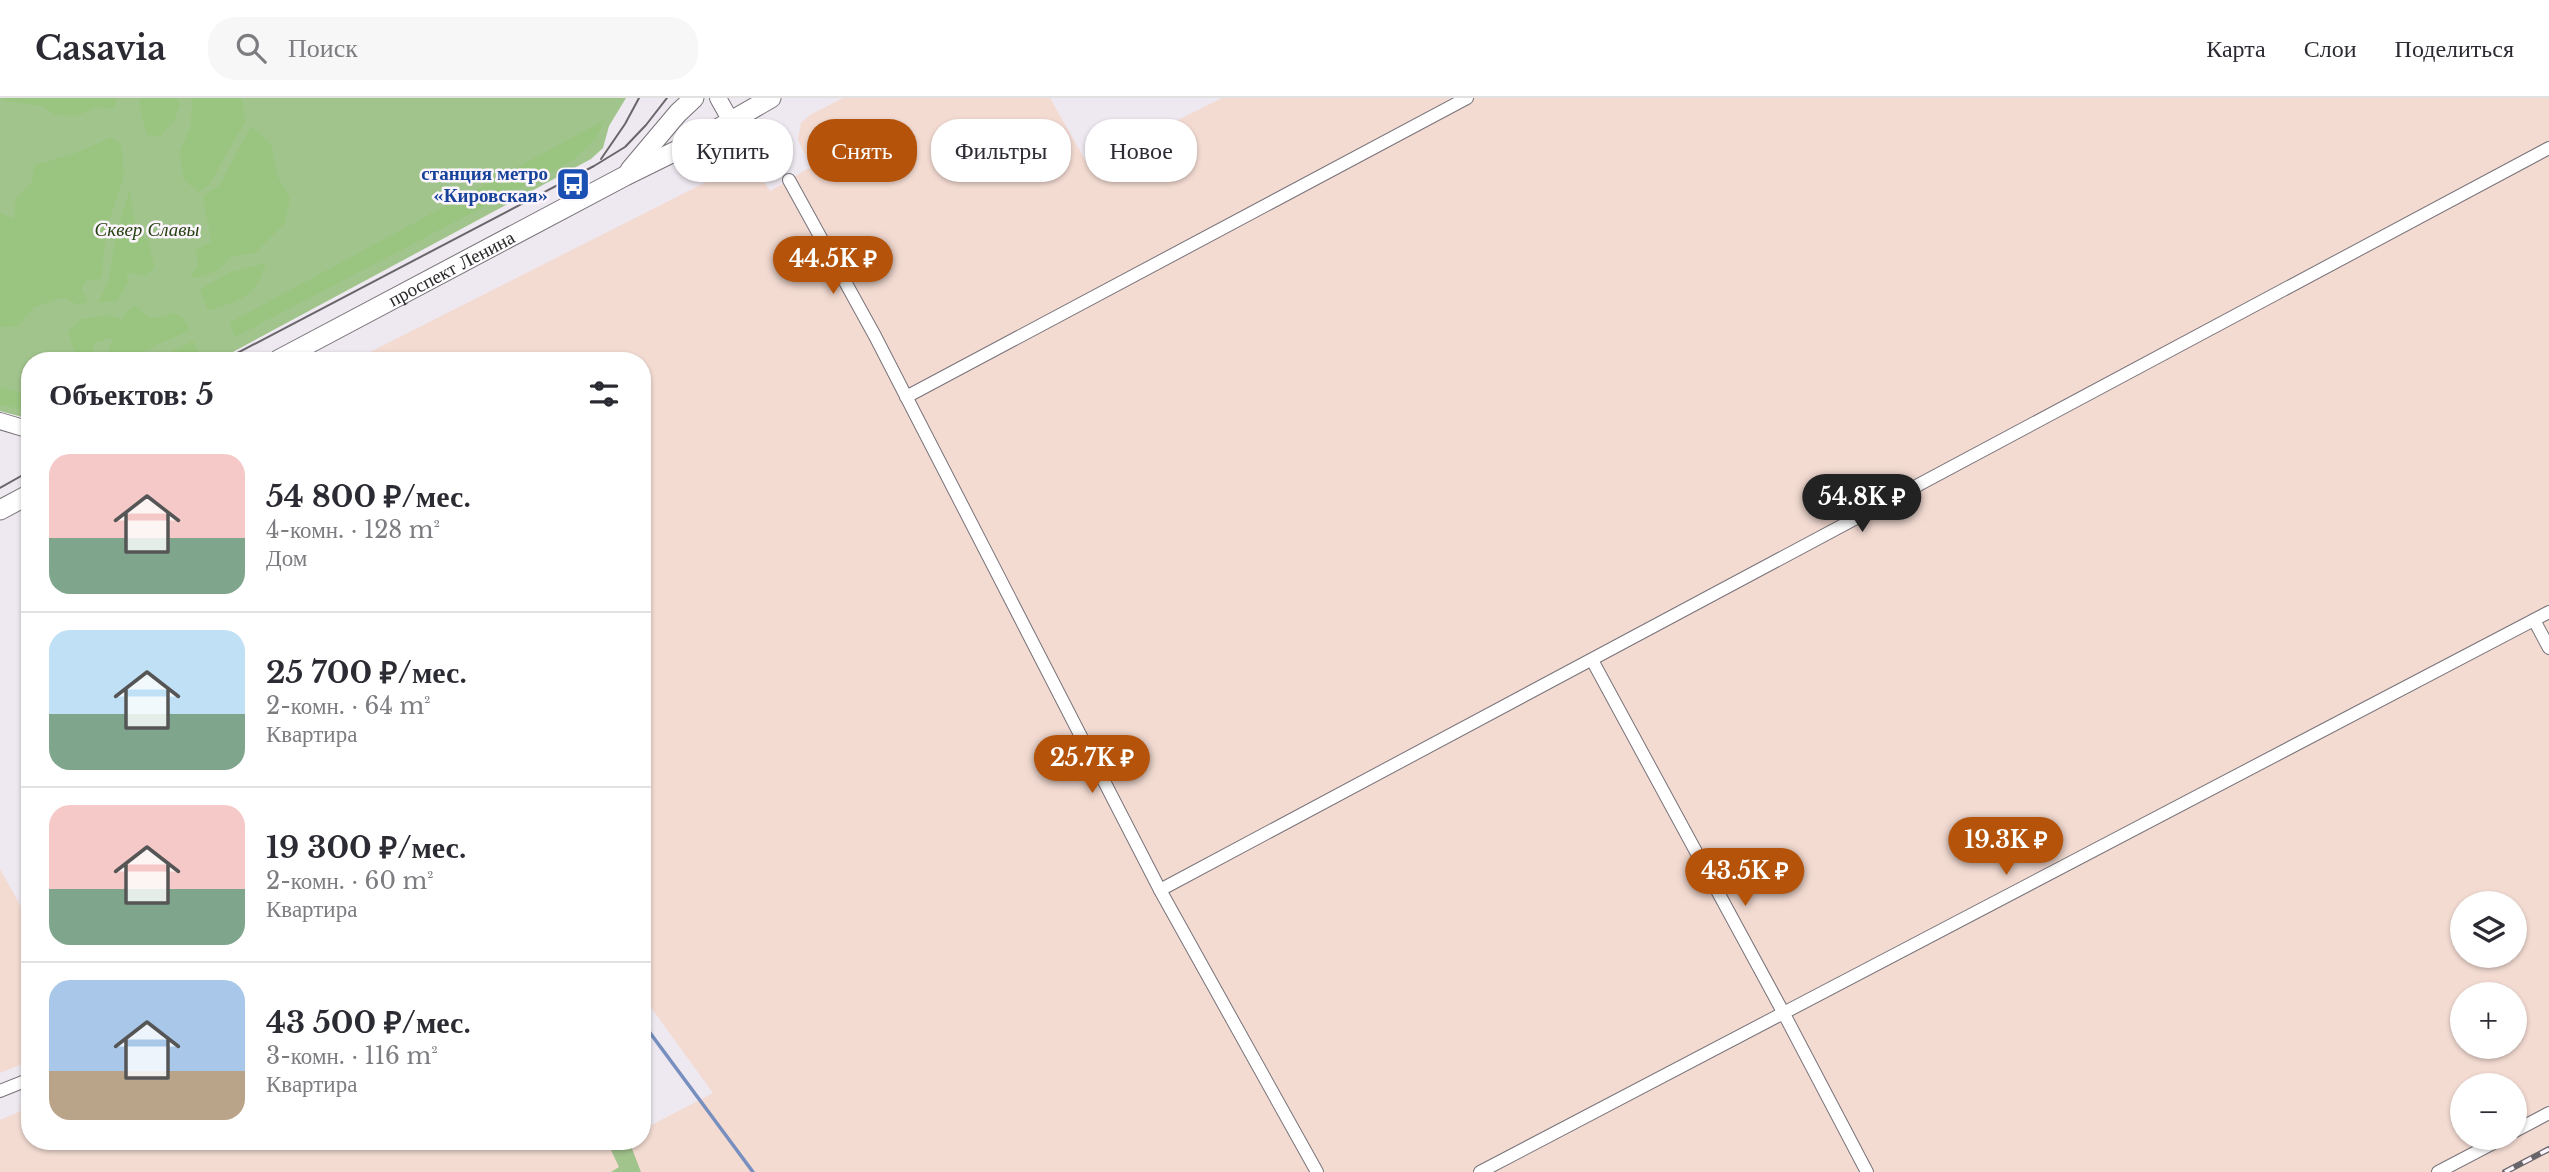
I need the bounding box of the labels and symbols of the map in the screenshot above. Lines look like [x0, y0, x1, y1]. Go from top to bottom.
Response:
place label: станция метро «Кировская» [421, 162, 548, 207]
bus stop icon: станция метро «Кировская» [554, 165, 592, 203]
park label: Сквер Славы [95, 218, 200, 241]
street label: проспект Ленина [384, 225, 519, 311]
pin: 44.5K ₽ [768, 236, 898, 296]
pin: 54.8K ₽ [1797, 474, 1927, 534]
pin: 25.7K ₽ [1027, 736, 1157, 795]
pin: 19.3K ₽ [1941, 818, 2071, 877]
pin: 43.5K ₽ [1680, 848, 1810, 908]

